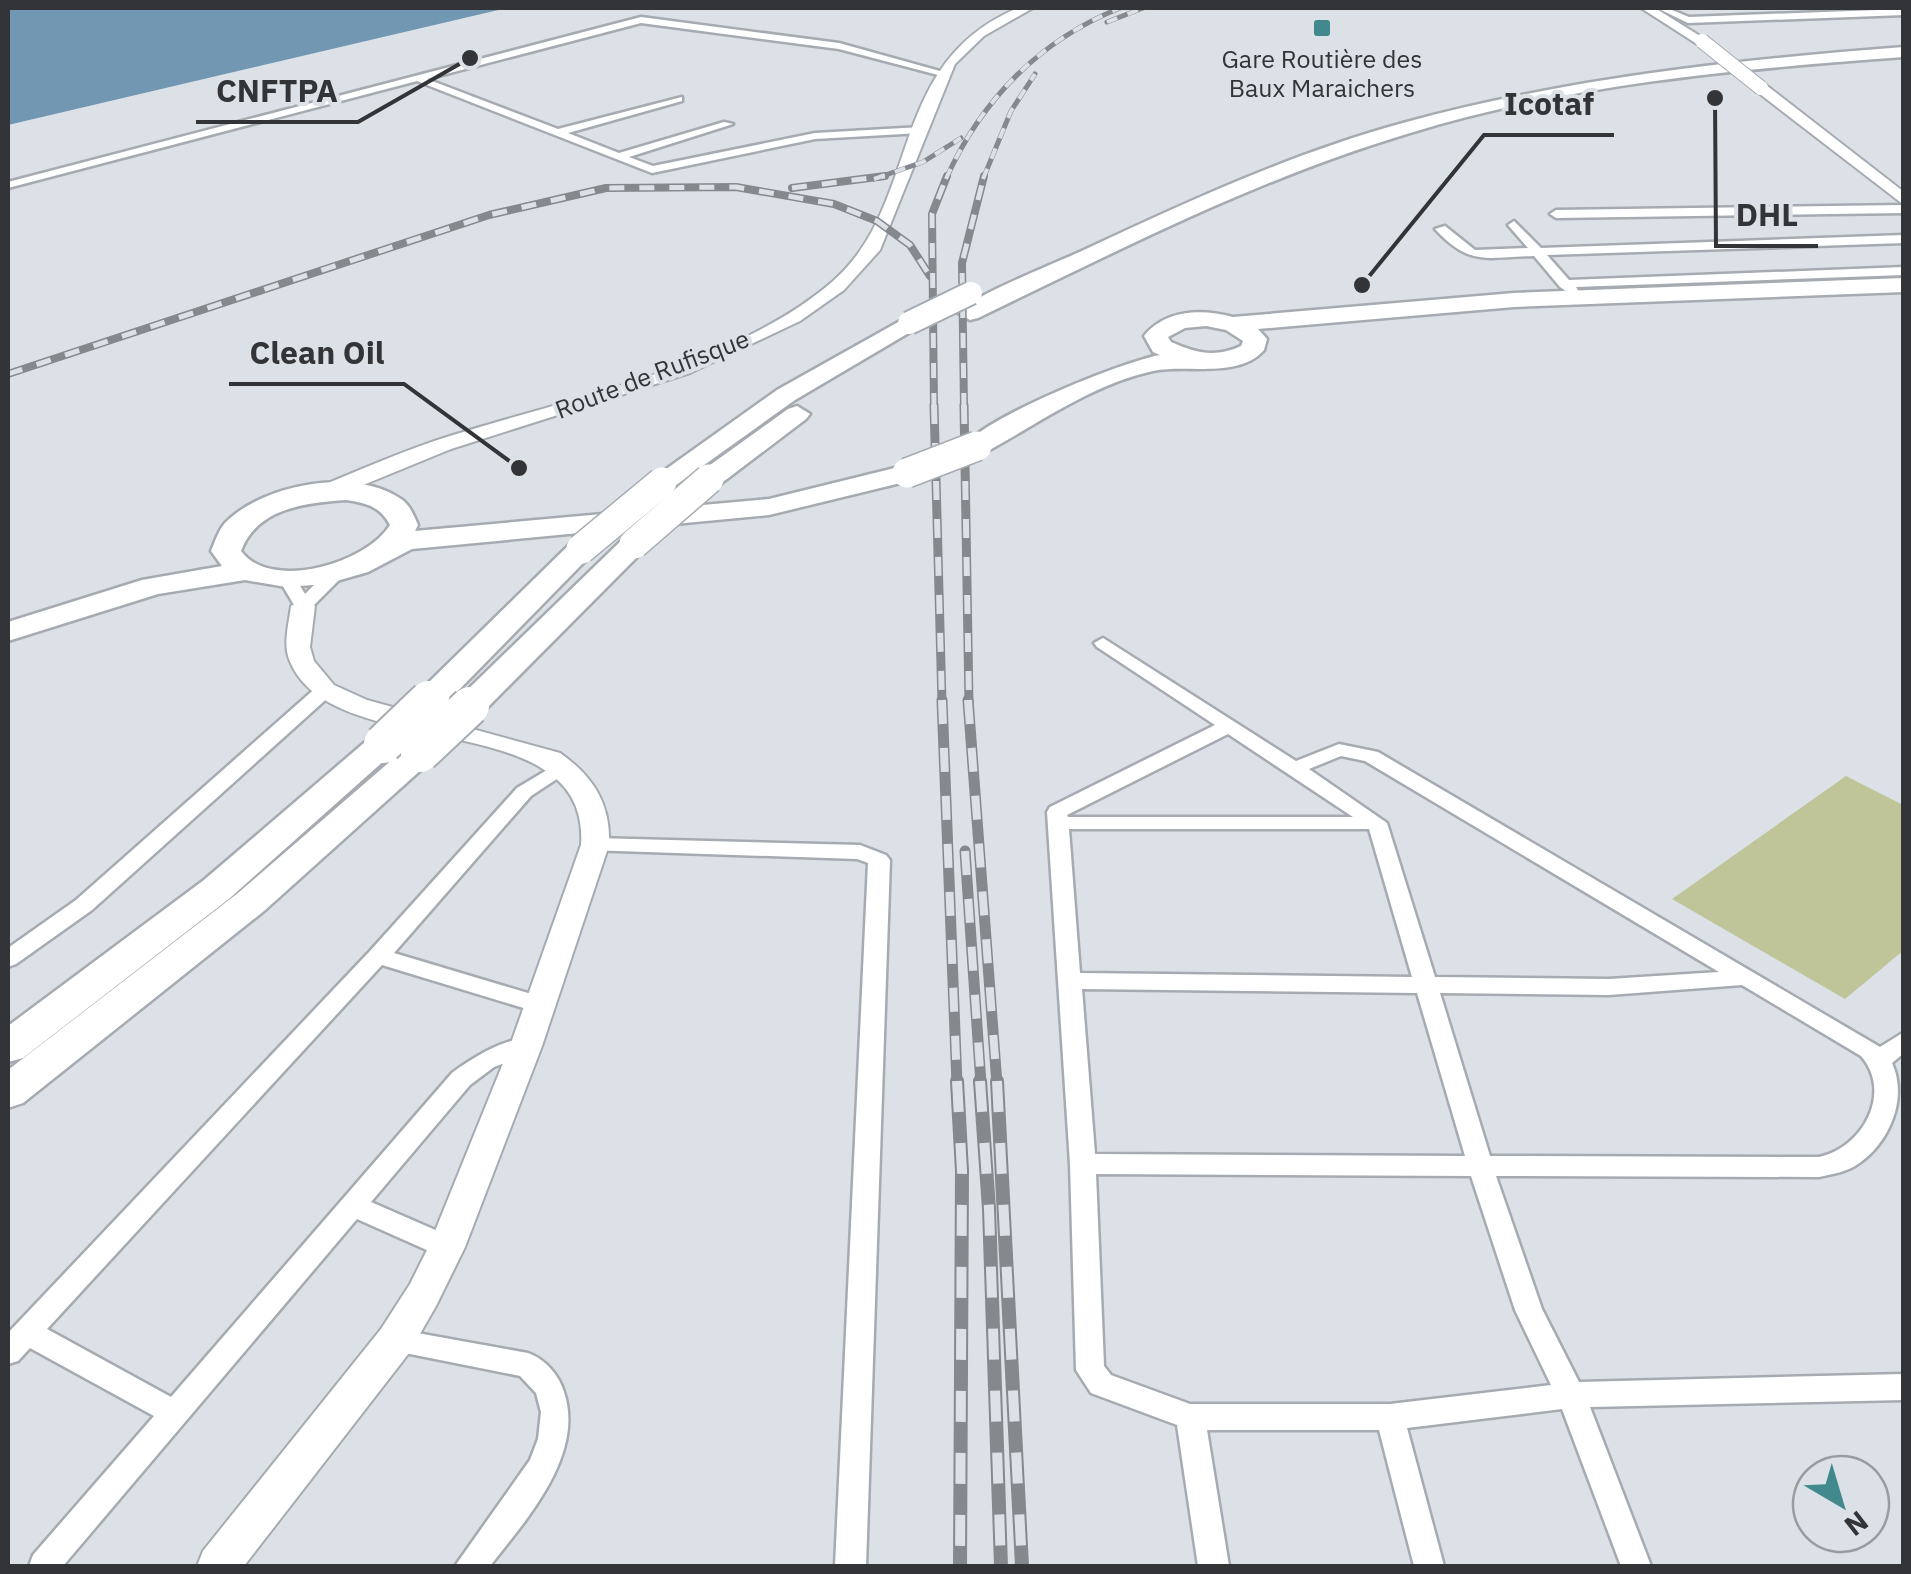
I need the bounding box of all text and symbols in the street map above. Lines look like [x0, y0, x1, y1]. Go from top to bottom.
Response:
marker: Gare Routière des Baux Maraichers [1311, 17, 1333, 39]
place label: Gare Routière des Baux Maraichers [1221, 42, 1423, 104]
callout: CNFTPA [196, 60, 358, 122]
text: CNFTPA [216, 69, 338, 111]
callout: Icotaf [1484, 73, 1614, 135]
text: Icotaf [1504, 82, 1594, 124]
callout: DHL [1716, 184, 1818, 246]
text: DHL [1736, 193, 1798, 235]
street label: Route de Rufisque [550, 321, 754, 426]
callout: Clean Oil [229, 322, 404, 384]
text: Clean Oil [249, 331, 385, 373]
north arrow [1791, 1454, 1891, 1554]
text: N [1837, 1503, 1876, 1545]

